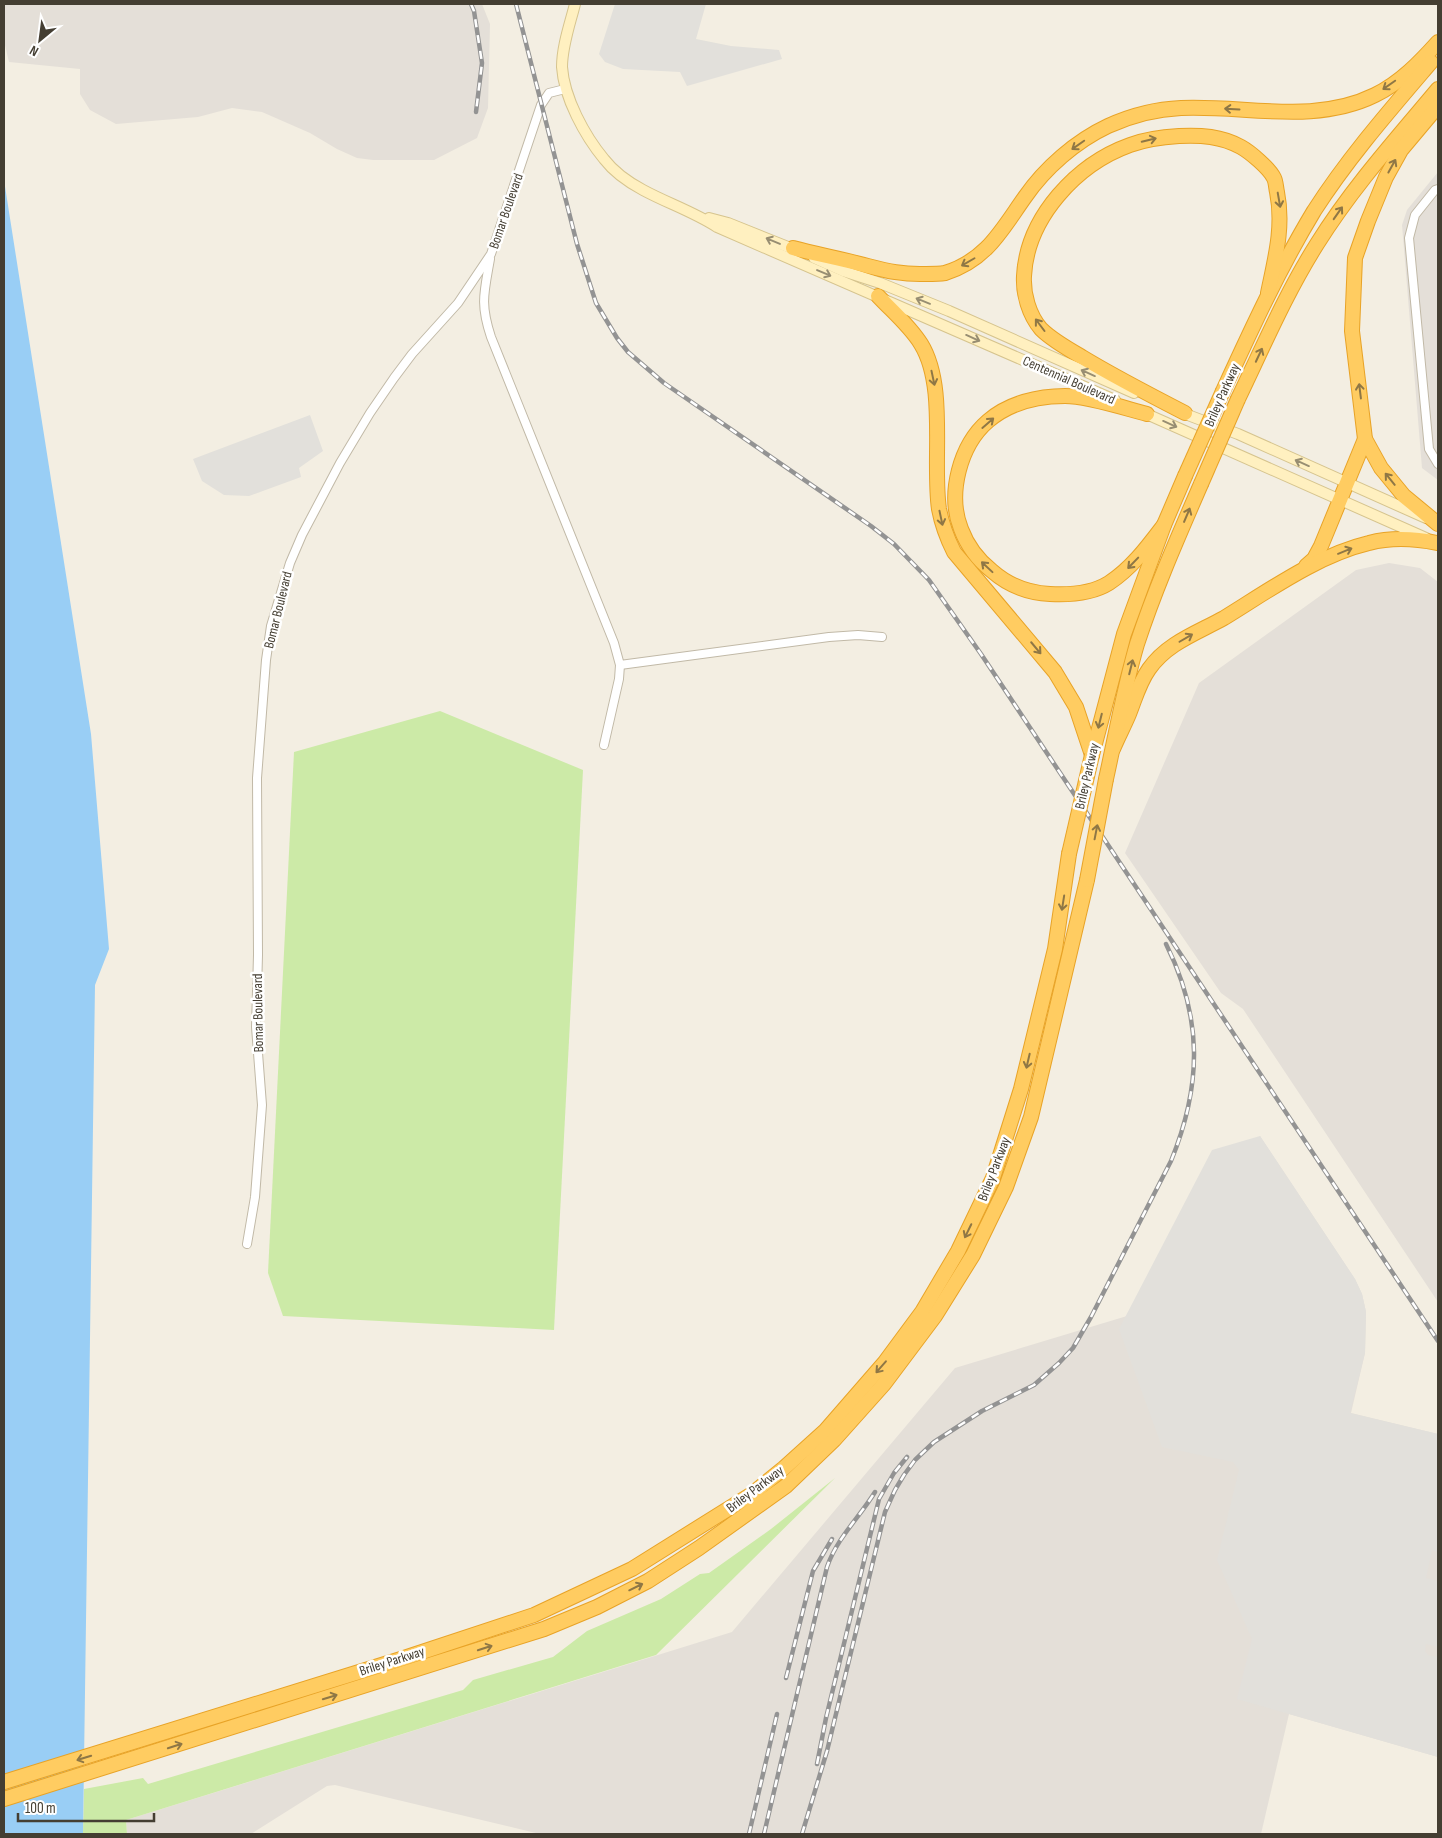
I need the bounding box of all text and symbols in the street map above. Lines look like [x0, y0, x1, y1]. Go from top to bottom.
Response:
north arrow [15, 15, 65, 65]
text: N [27, 42, 41, 60]
one-way arrow [1383, 80, 1396, 91]
one-way arrow [1224, 105, 1240, 114]
one-way arrow [1141, 135, 1157, 144]
one-way arrow [1071, 140, 1085, 150]
one-way arrow [1388, 159, 1397, 174]
street label: Bomar Boulevard [485, 171, 527, 251]
one-way arrow [1274, 191, 1284, 207]
one-way arrow [1333, 206, 1343, 220]
one-way arrow [766, 235, 781, 245]
one-way arrow [961, 258, 975, 268]
one-way arrow [816, 268, 831, 278]
one-way arrow [916, 295, 931, 305]
one-way arrow [1034, 318, 1045, 331]
one-way arrow [965, 334, 980, 343]
one-way arrow [1255, 348, 1264, 363]
street label: Centennial Boulevard [1020, 352, 1118, 408]
street label: Briley Parkway [1201, 360, 1244, 429]
one-way arrow [1081, 367, 1096, 377]
one-way arrow [929, 370, 938, 386]
one-way arrow [1354, 383, 1364, 399]
one-way arrow [981, 417, 994, 429]
one-way arrow [1162, 419, 1177, 429]
one-way arrow [1295, 458, 1310, 468]
one-way arrow [1384, 473, 1395, 486]
one-way arrow [1183, 508, 1193, 523]
one-way arrow [937, 509, 946, 525]
one-way arrow [1337, 546, 1352, 556]
one-way arrow [1127, 556, 1139, 569]
one-way arrow [981, 561, 993, 573]
street label: Bomar Boulevard [260, 570, 296, 650]
one-way arrow [1178, 633, 1193, 643]
one-way arrow [1030, 641, 1041, 654]
one-way arrow [1127, 660, 1137, 676]
one-way arrow [1095, 713, 1104, 729]
street label: Briley Parkway [1071, 741, 1103, 811]
one-way arrow [1092, 825, 1102, 841]
one-way arrow [1057, 894, 1067, 910]
street label: Bomar Boulevard [249, 973, 267, 1053]
one-way arrow [1023, 1053, 1032, 1069]
street label: Briley Parkway [974, 1134, 1014, 1204]
one-way arrow [963, 1223, 973, 1238]
one-way arrow [875, 1360, 886, 1373]
street label: Briley Parkway [723, 1462, 788, 1516]
one-way arrow [628, 1582, 643, 1592]
street label: Briley Parkway [357, 1642, 427, 1680]
one-way arrow [477, 1643, 493, 1652]
one-way arrow [322, 1691, 338, 1701]
one-way arrow [167, 1740, 183, 1750]
one-way arrow [76, 1753, 92, 1763]
scale bar [18, 1790, 154, 1822]
text: 100 m [25, 1799, 56, 1818]

